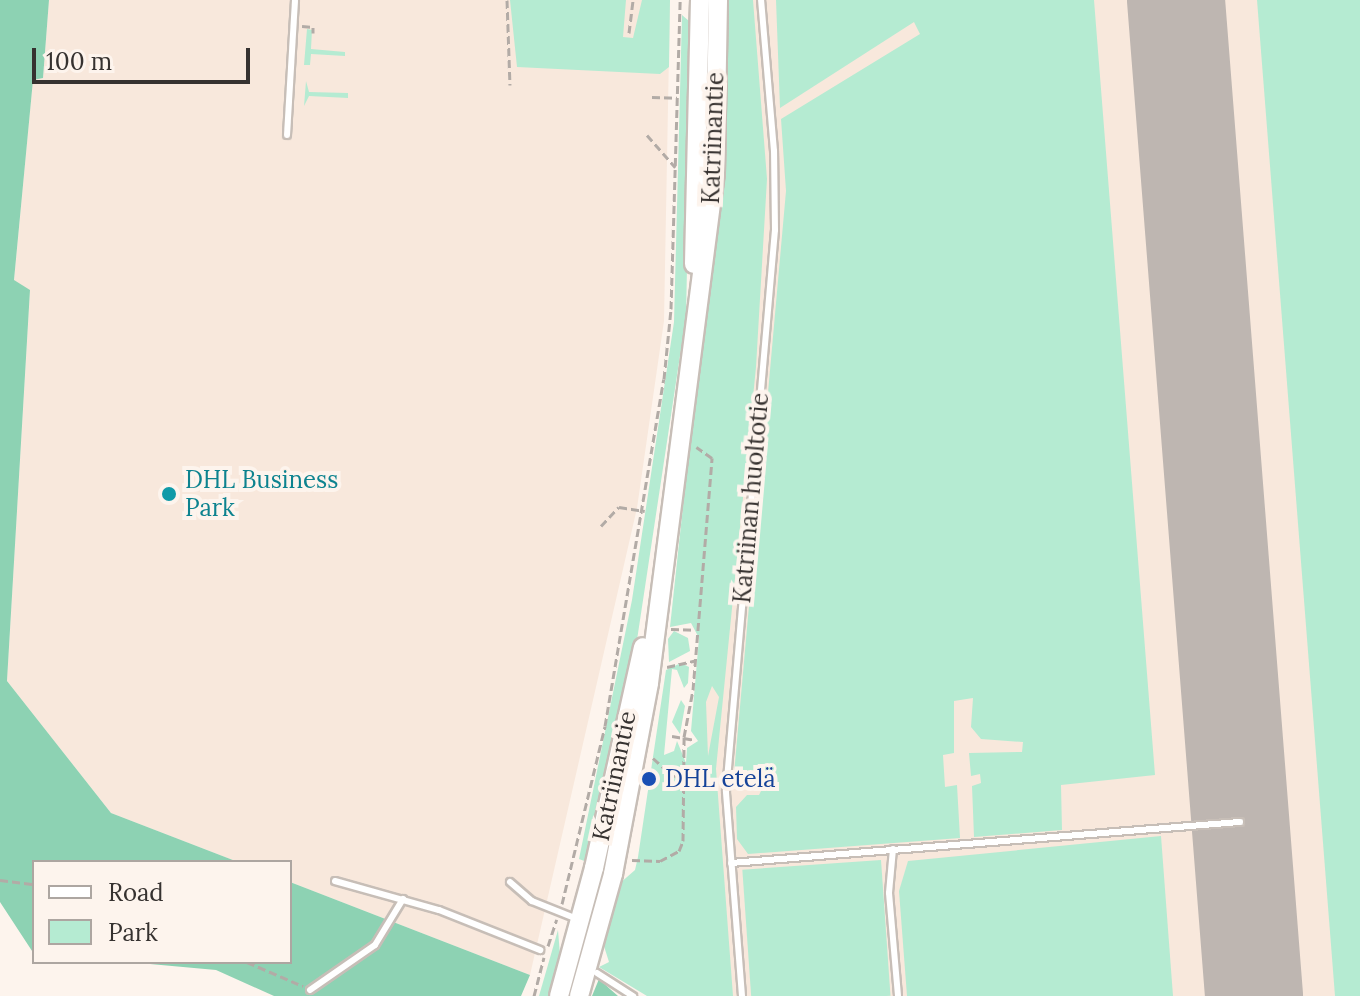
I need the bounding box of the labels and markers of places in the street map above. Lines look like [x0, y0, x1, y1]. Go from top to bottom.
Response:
place label: DHL Business Park [185, 466, 338, 522]
marker: DHL Business Park [160, 485, 178, 503]
place label: DHL etelä [665, 765, 776, 793]
marker: DHL etelä [640, 770, 658, 788]

